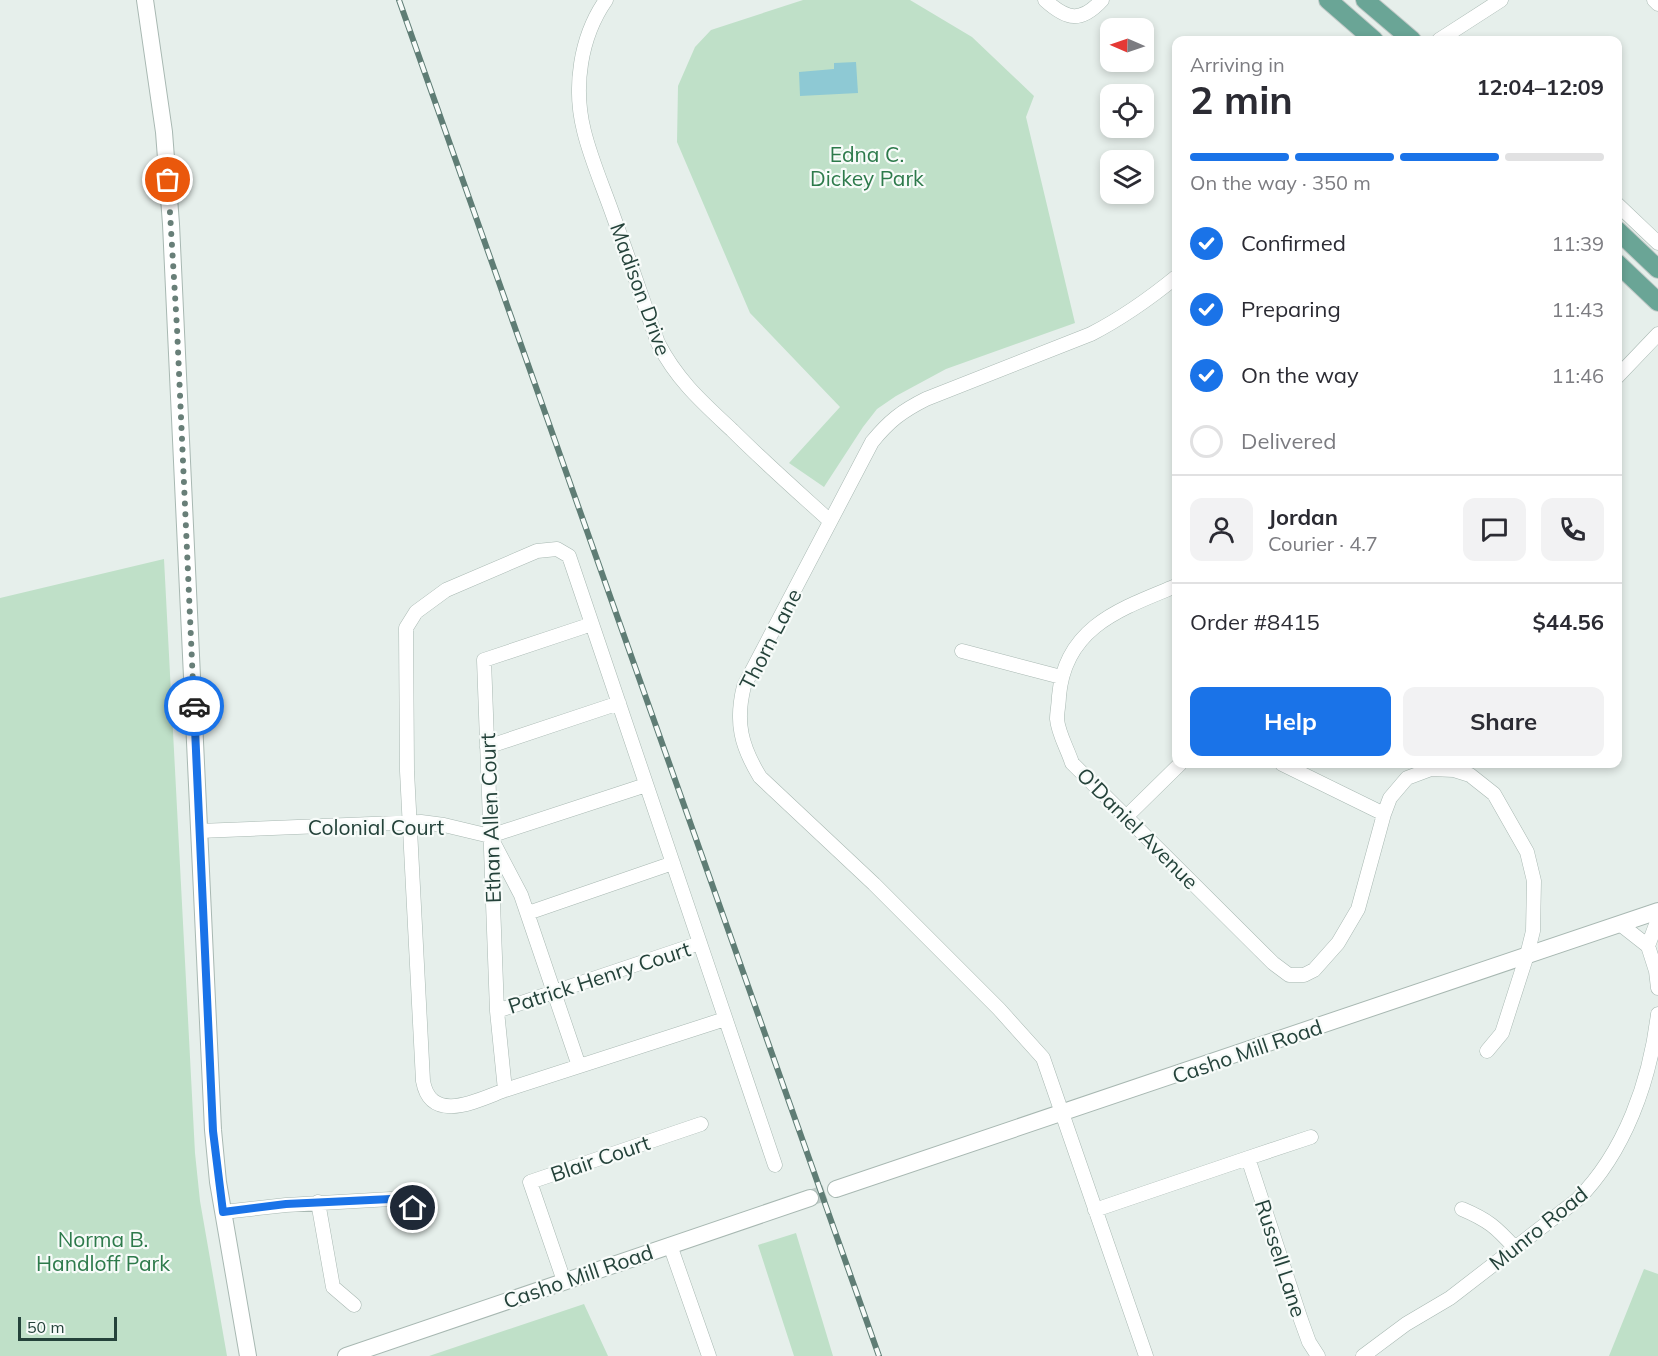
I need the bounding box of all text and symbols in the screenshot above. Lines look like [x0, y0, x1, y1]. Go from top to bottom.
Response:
north arrow [1100, 18, 1154, 72]
map controls [1100, 18, 1154, 204]
text: Arriving in [1190, 52, 1285, 77]
text: 12:04–12:09 [1476, 73, 1604, 101]
text: 2 min [1190, 75, 1293, 124]
button: locate [1100, 84, 1154, 138]
park label: Edna C. Dickey Park [810, 141, 924, 191]
button: layers [1100, 150, 1154, 204]
pin [142, 154, 193, 205]
icon: bag [151, 163, 184, 196]
text: On the way · 350 m [1190, 170, 1371, 195]
street label: Madison Drive [605, 219, 677, 359]
icon: check [1190, 227, 1223, 260]
text: Confirmed [1241, 229, 1346, 257]
text: 11:39 [1551, 231, 1604, 256]
icon: check [1190, 293, 1223, 326]
text: Preparing [1241, 295, 1341, 323]
text: 11:43 [1551, 297, 1604, 322]
icon: check [1190, 359, 1223, 392]
text: On the way [1241, 361, 1359, 389]
text: 11:46 [1551, 363, 1604, 388]
text: Delivered [1241, 427, 1336, 455]
button: person [1190, 498, 1253, 561]
button: chat [1463, 498, 1526, 561]
button: phone [1541, 498, 1604, 561]
text: Jordan [1268, 503, 1338, 531]
text: Courier · 4.7 [1268, 531, 1378, 556]
street label: Thorn Lane [733, 584, 807, 694]
text: Order #8415 [1190, 608, 1320, 636]
text: $44.56 [1533, 608, 1604, 636]
courier [164, 676, 224, 736]
button: Help [1190, 687, 1391, 756]
button: Share [1403, 687, 1604, 756]
icon: car [178, 690, 211, 723]
street label: Ethan Allen Court [474, 732, 506, 904]
street label: O'Daniel Avenue [1072, 762, 1204, 894]
street label: Colonial Court [308, 814, 444, 840]
street label: Patrick Henry Court [504, 935, 694, 1019]
street label: Casho Mill Road [1169, 1013, 1325, 1089]
street label: Blair Court [547, 1129, 653, 1187]
street label: Munro Road [1484, 1180, 1592, 1276]
pin [387, 1182, 438, 1233]
icon: home [396, 1191, 429, 1224]
street label: Russell Lane [1250, 1196, 1312, 1320]
park label: Norma B. Handloff Park [36, 1226, 170, 1276]
street label: Casho Mill Road [500, 1238, 656, 1314]
scale bar [18, 1314, 117, 1342]
text: 50 m [27, 1317, 64, 1337]

